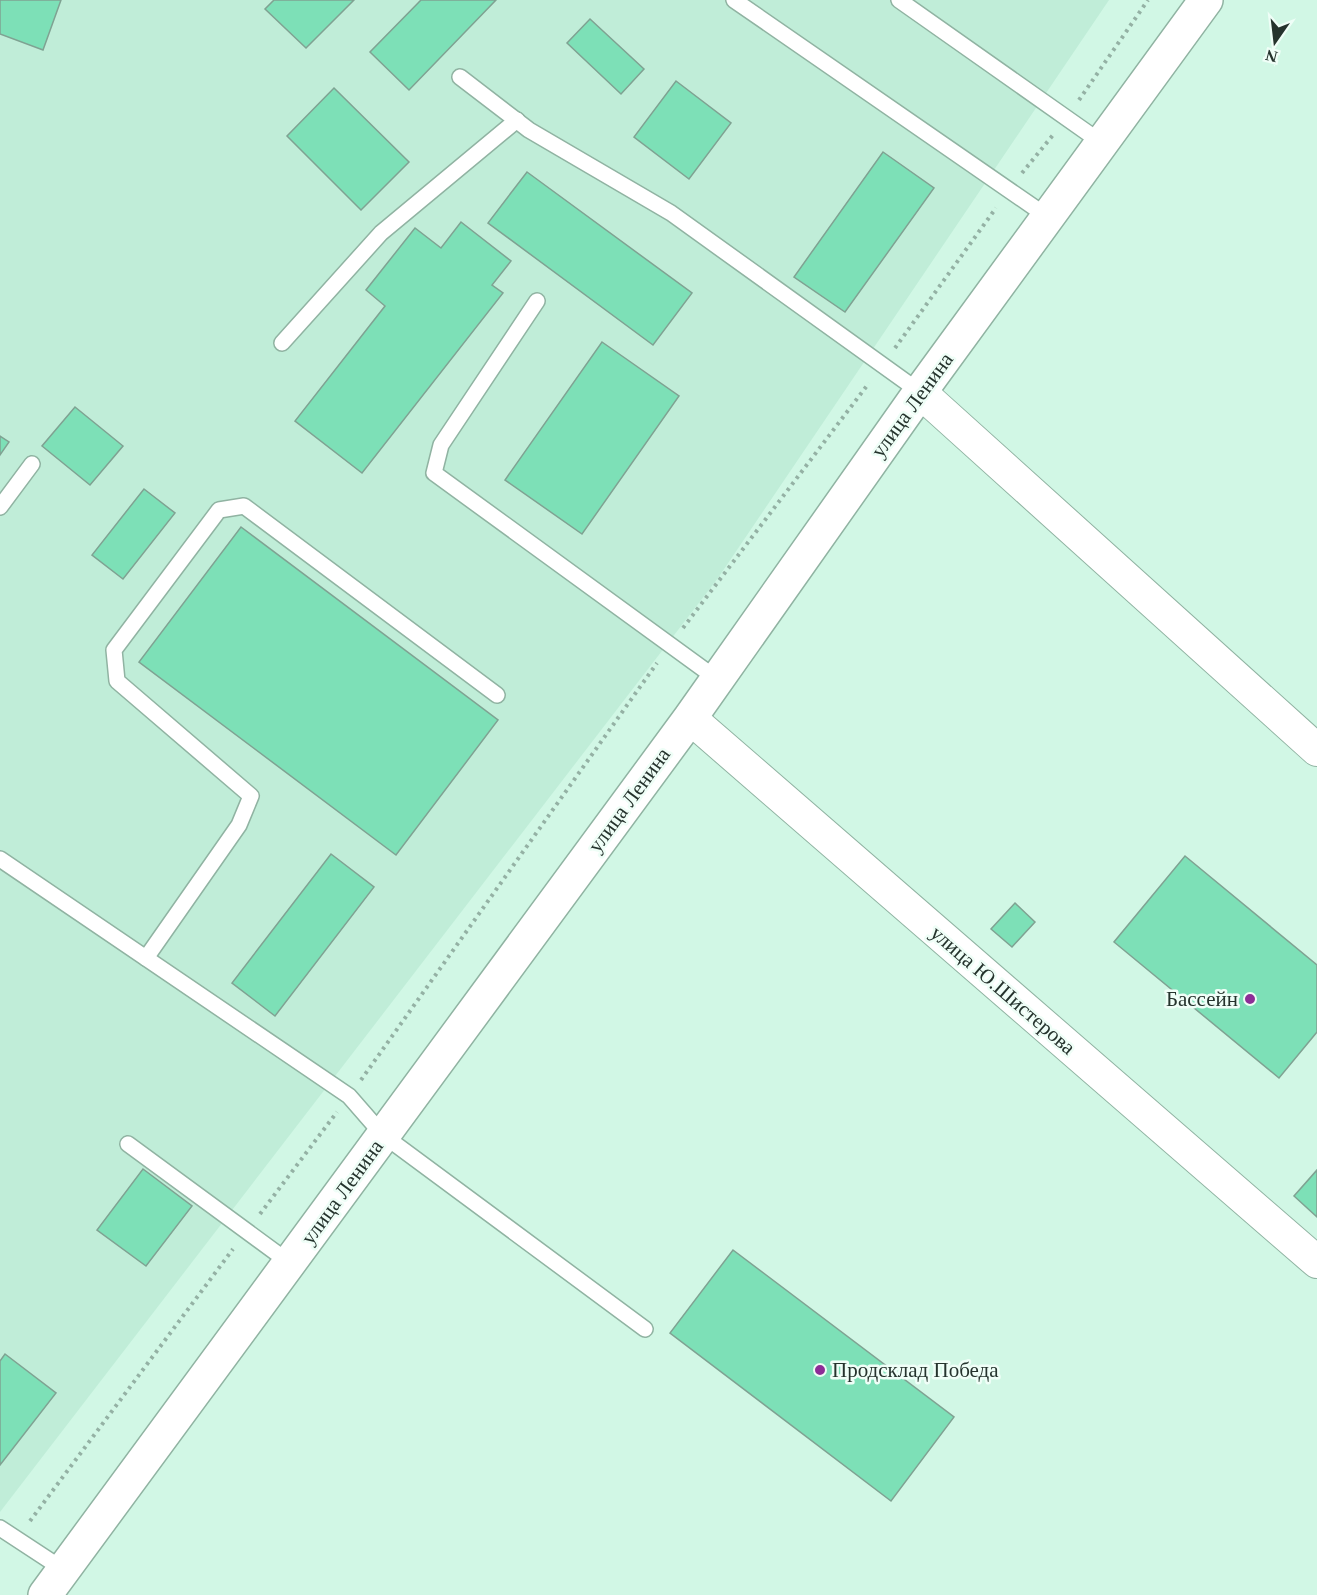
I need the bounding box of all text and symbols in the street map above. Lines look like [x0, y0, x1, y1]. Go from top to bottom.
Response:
north arrow [1245, 12, 1305, 72]
text: N [1263, 46, 1279, 66]
street label: улица Ленина [866, 347, 958, 462]
street label: улица Ленина [583, 742, 675, 857]
street label: улица Ю.Шистерова [926, 921, 1081, 1060]
place label: Бассейн [1166, 987, 1238, 1011]
marker: Бассейн [1243, 992, 1257, 1006]
street label: улица Ленина [296, 1134, 388, 1249]
place label: Продсклад Победа [832, 1358, 999, 1382]
marker: Продсклад Победа [813, 1363, 827, 1377]

